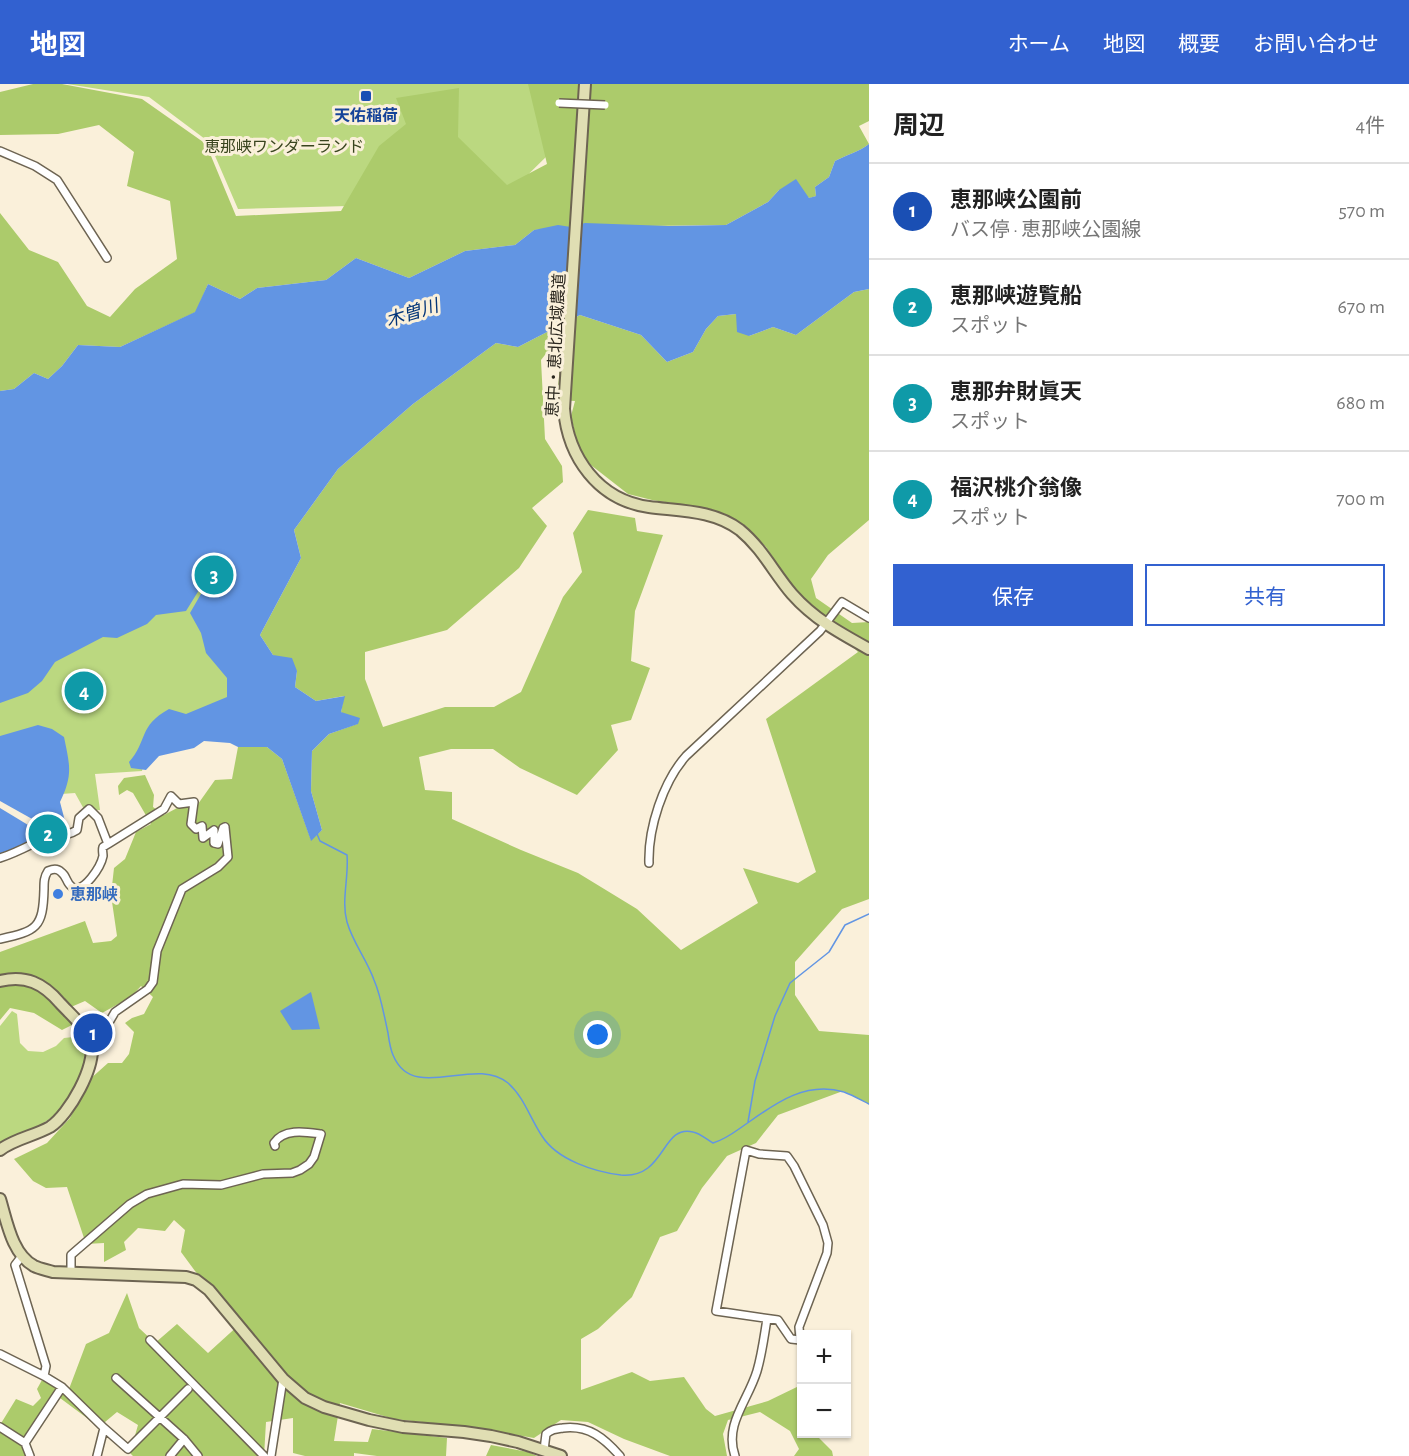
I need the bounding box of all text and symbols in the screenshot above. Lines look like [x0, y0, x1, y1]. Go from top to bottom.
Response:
text: 地図 [30, 32, 86, 60]
text: ホーム [1008, 34, 1070, 55]
text: 地図 [1103, 34, 1145, 55]
text: 概要 [1178, 34, 1220, 55]
text: お問い合わせ [1253, 34, 1379, 55]
marker: 天佑稲荷 [359, 89, 373, 103]
place label: 天佑稲荷 [334, 107, 398, 124]
text: 周辺 [893, 113, 945, 139]
text: 4件 [1355, 116, 1385, 136]
park label: 恵那峡ワンダーランド [204, 138, 364, 155]
text: 恵那峡公園前 [950, 189, 1082, 211]
text: 1 [909, 201, 916, 221]
text: 570 m [1338, 201, 1385, 221]
text: バス停 · 恵那峡公園線 [950, 220, 1141, 240]
street label: 恵中・恵北広域農道 [543, 273, 568, 417]
text: 恵那峡遊覧船 [950, 285, 1082, 307]
water label: 木曽川 [383, 295, 443, 330]
text: 2 [908, 297, 917, 317]
text: 670 m [1337, 297, 1385, 317]
text: スポット [950, 316, 1030, 336]
text: 恵那弁財眞天 [950, 381, 1082, 403]
text: 3 [908, 393, 917, 413]
text: 680 m [1336, 393, 1385, 413]
text: スポット [950, 412, 1030, 432]
text: 福沢桃介翁像 [950, 477, 1082, 499]
text: 4 [907, 489, 918, 509]
text: 700 m [1336, 489, 1385, 509]
text: スポット [950, 508, 1030, 528]
pin: 3 [194, 552, 234, 598]
button: 保存 [893, 564, 1133, 626]
button: 共有 [1145, 564, 1385, 626]
pin: 4 [64, 668, 104, 714]
pin: 2 [28, 812, 68, 856]
place label: 恵那峡 [70, 886, 118, 903]
marker: 恵那峡 [51, 887, 65, 901]
pin: 1 [74, 1010, 112, 1056]
your location [583, 1020, 612, 1049]
map controls [797, 1330, 851, 1438]
button: + [797, 1330, 851, 1384]
button: − [797, 1384, 851, 1438]

